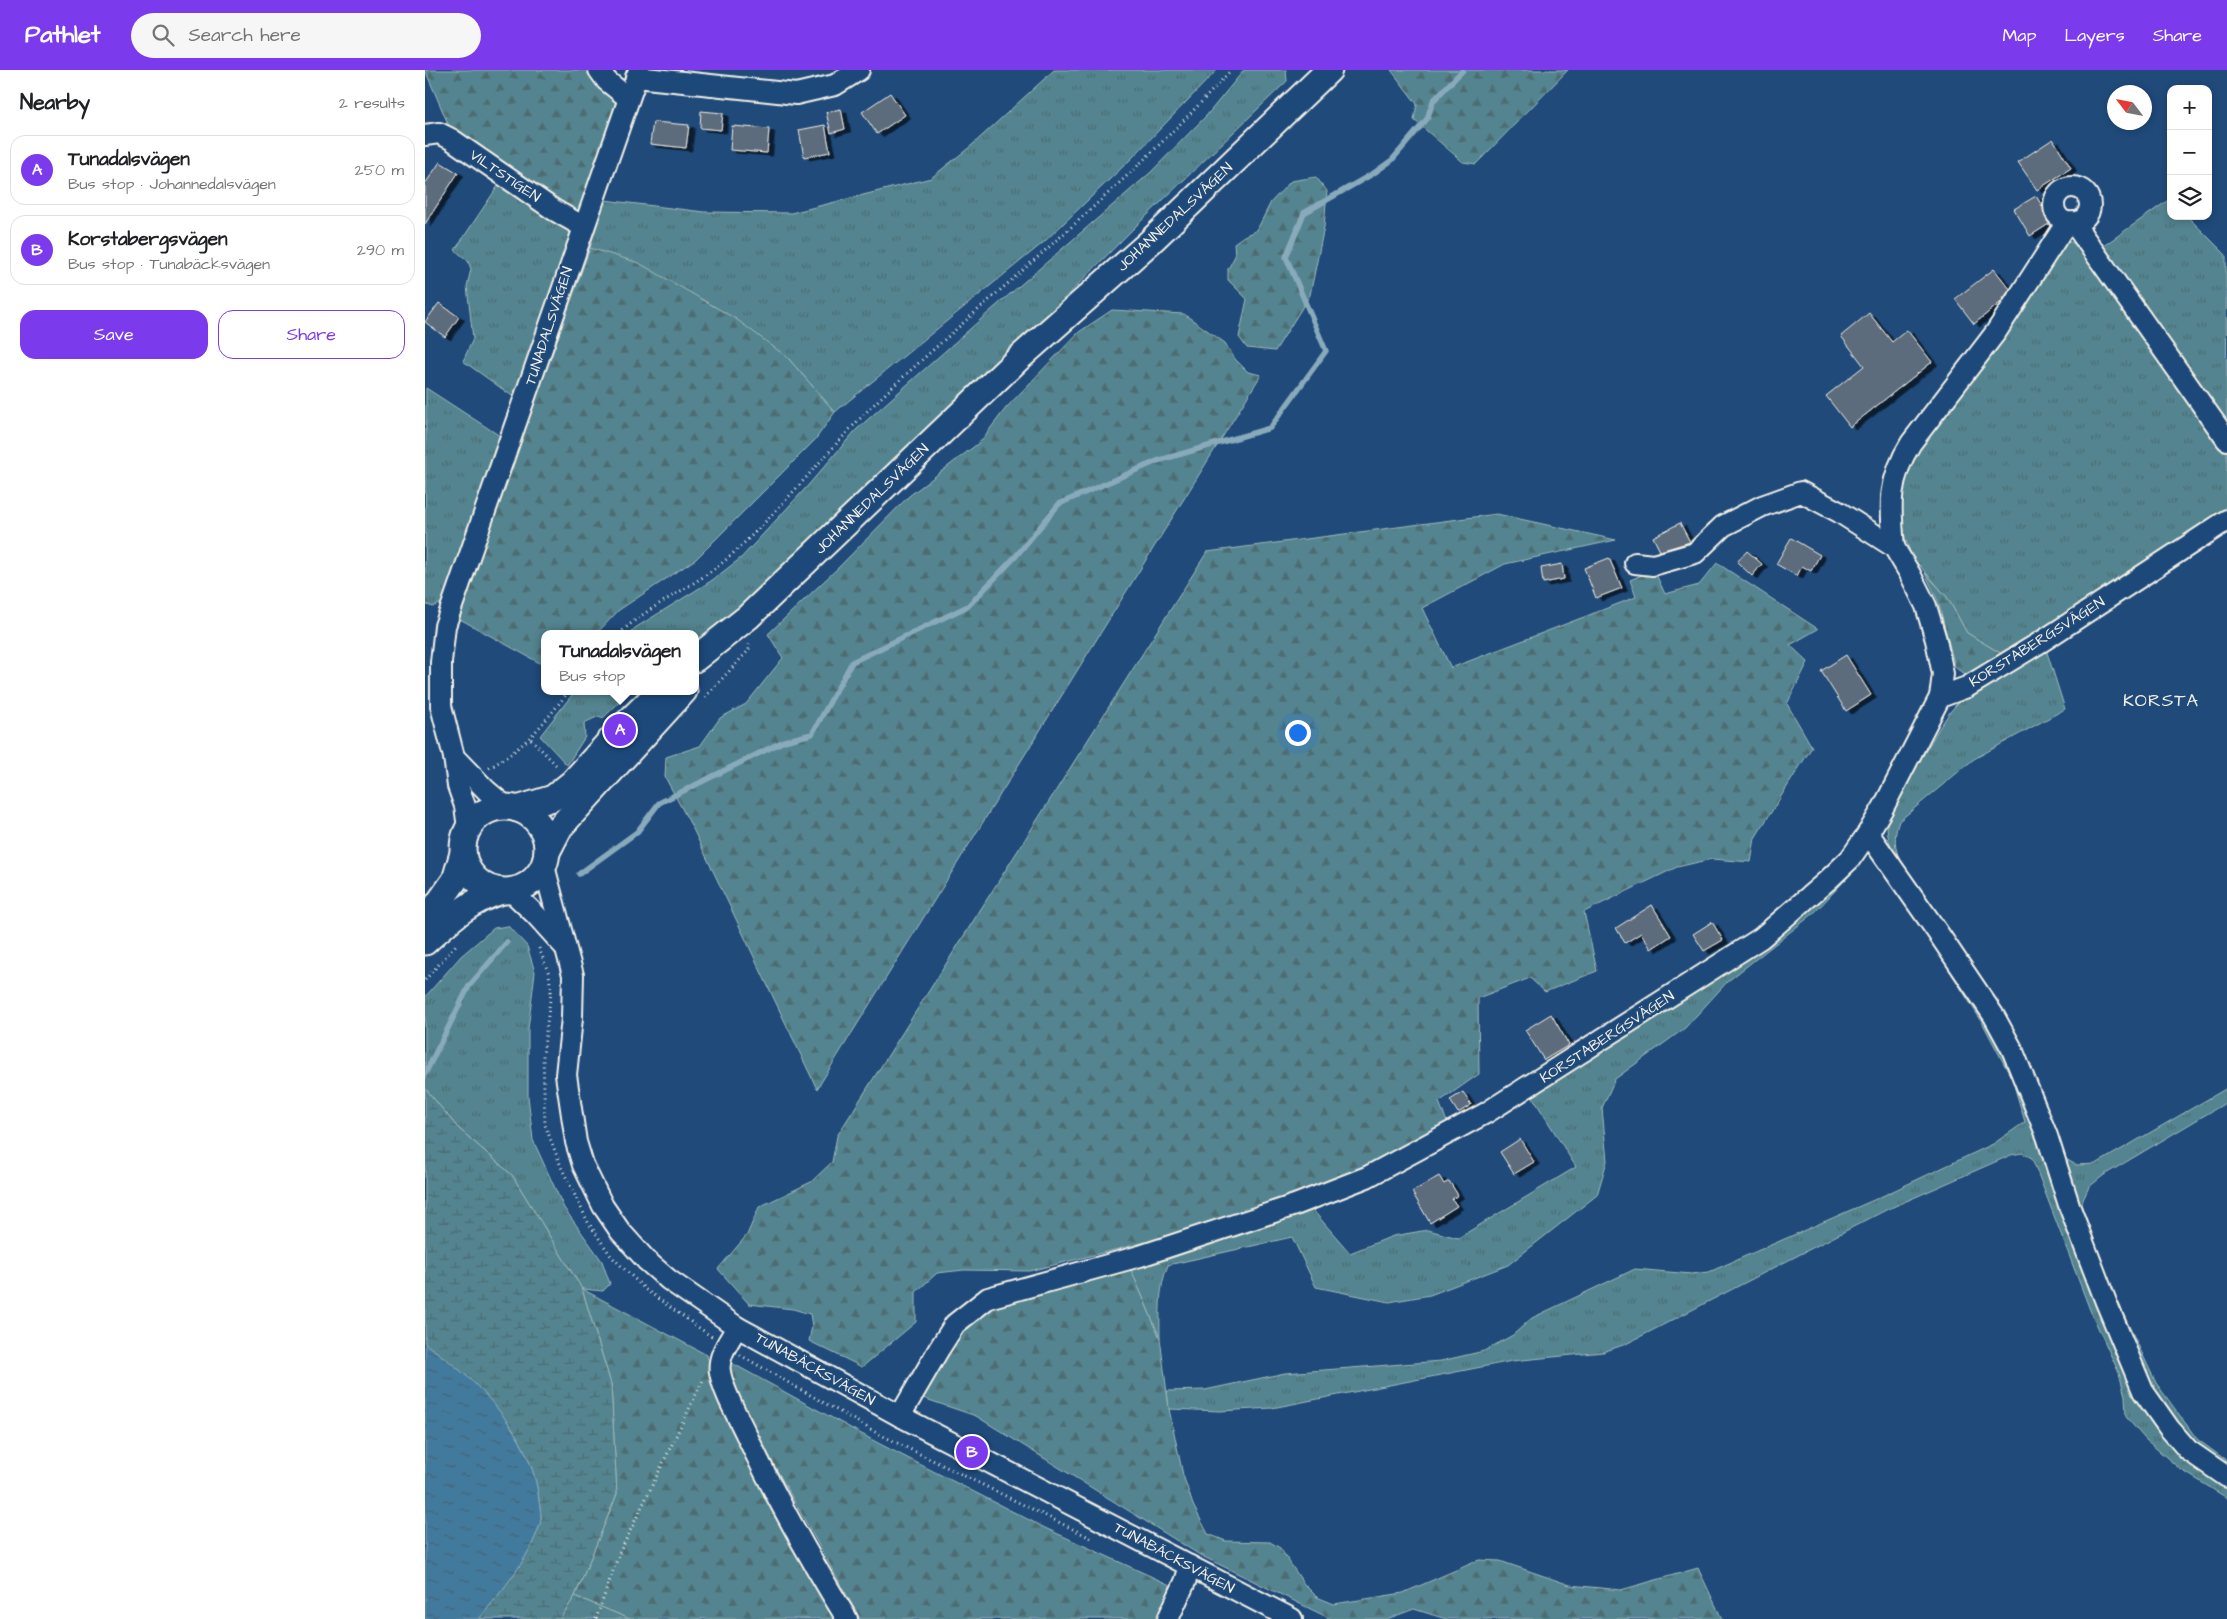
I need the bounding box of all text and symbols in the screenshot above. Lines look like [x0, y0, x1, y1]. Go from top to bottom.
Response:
search box [131, 13, 481, 58]
text: Pathlet [25, 18, 101, 52]
icon: search [149, 21, 177, 49]
text: Search here [189, 22, 301, 49]
text: Map [2002, 23, 2036, 48]
text: Layers [2064, 23, 2125, 48]
text: Share [2153, 23, 2202, 48]
north arrow [2107, 85, 2152, 130]
map controls [2167, 85, 2212, 220]
button: + [2167, 85, 2212, 130]
text: Nearby [20, 88, 90, 117]
text: 2 results [339, 92, 405, 114]
button: − [2167, 130, 2212, 175]
street label: VILTSTIGEN [465, 145, 545, 207]
text: Tunadalsvägen [68, 146, 190, 173]
street label: JOHANNEDALSVÄGEN [1112, 158, 1238, 276]
text: A [32, 159, 42, 181]
text: 250 m [355, 159, 404, 181]
text: Bus stop · Johannedalsvägen [68, 173, 276, 195]
button: layers [2167, 175, 2212, 220]
text: Korstabergsvägen [68, 226, 227, 253]
text: B [31, 239, 43, 261]
text: 290 m [357, 239, 404, 261]
text: Bus stop · Tunabäcksvägen [68, 253, 270, 275]
street label: TUNADALSVÄGEN [520, 264, 578, 388]
button: Save [20, 310, 208, 359]
button: Share [218, 310, 405, 359]
street label: JOHANNEDALSVÄGEN [810, 439, 934, 559]
street label: KORSTABERGSVÄGEN [1965, 592, 2109, 692]
popup [541, 630, 699, 695]
text: Tunadalsvägen [559, 638, 681, 665]
text: Bus stop [559, 665, 626, 687]
district label: KORSTA [2123, 688, 2199, 713]
pin: A [604, 711, 636, 749]
your location [1285, 720, 1311, 746]
street label: KORSTABERGSVÄGEN [1536, 986, 1678, 1088]
street label: TUNABÄCKSVÄGEN [751, 1327, 879, 1411]
pin: B [956, 1433, 988, 1471]
street label: TUNABÄCKSVÄGEN [1110, 1517, 1238, 1599]

